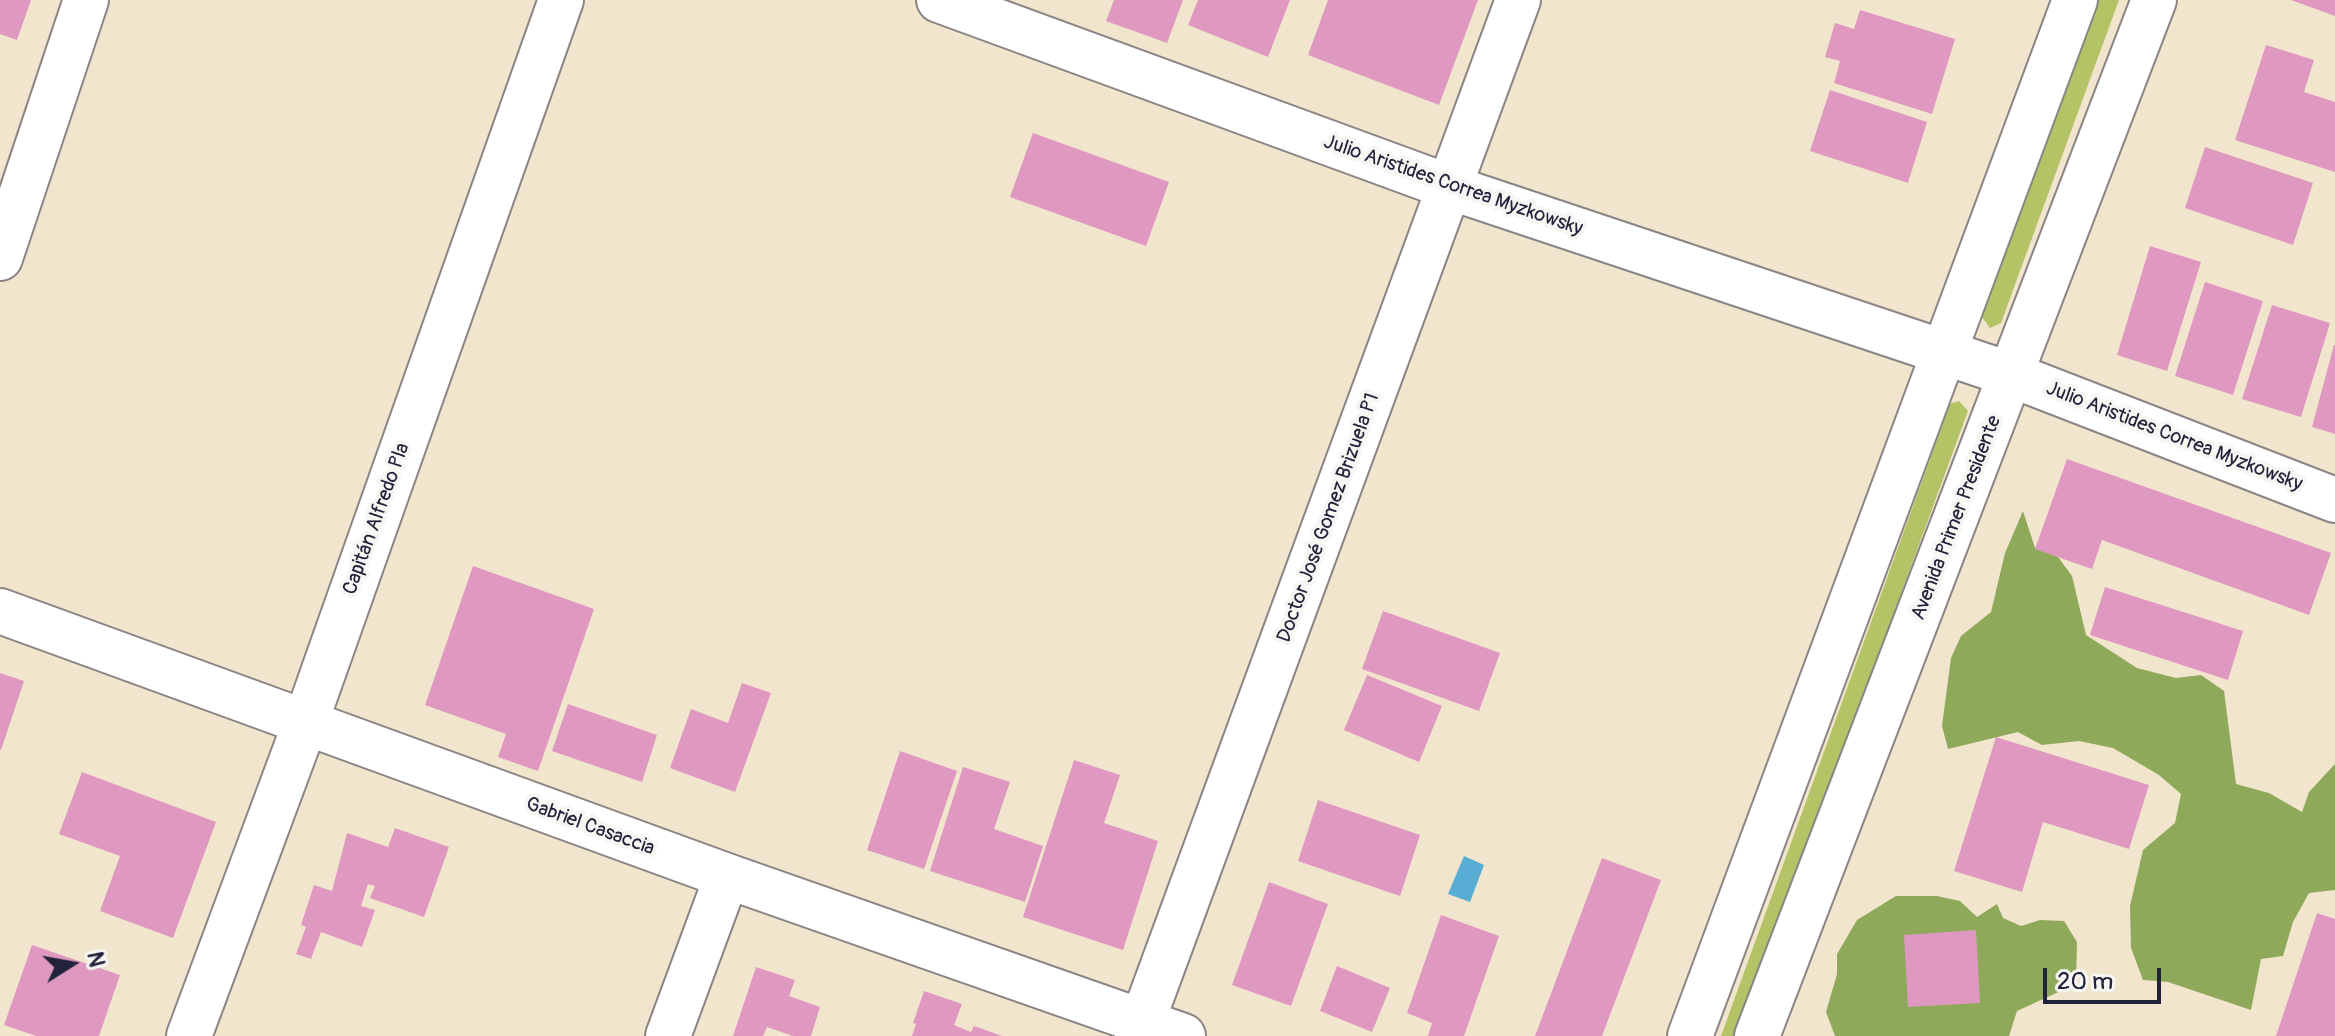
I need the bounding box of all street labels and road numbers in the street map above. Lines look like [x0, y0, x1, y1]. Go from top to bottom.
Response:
street label: Julio Aristides Correa Myzkowsky [1320, 130, 1586, 242]
street label: Julio Aristides Correa Myzkowsky [2043, 377, 2305, 497]
street label: Doctor José Gomez Brizuela P1 [1273, 390, 1385, 646]
street label: Avenida Primer Presidente [1907, 413, 2007, 623]
street label: Capitán Alfredo Pla [338, 440, 416, 598]
street label: Gabriel Casaccia [522, 793, 658, 861]

